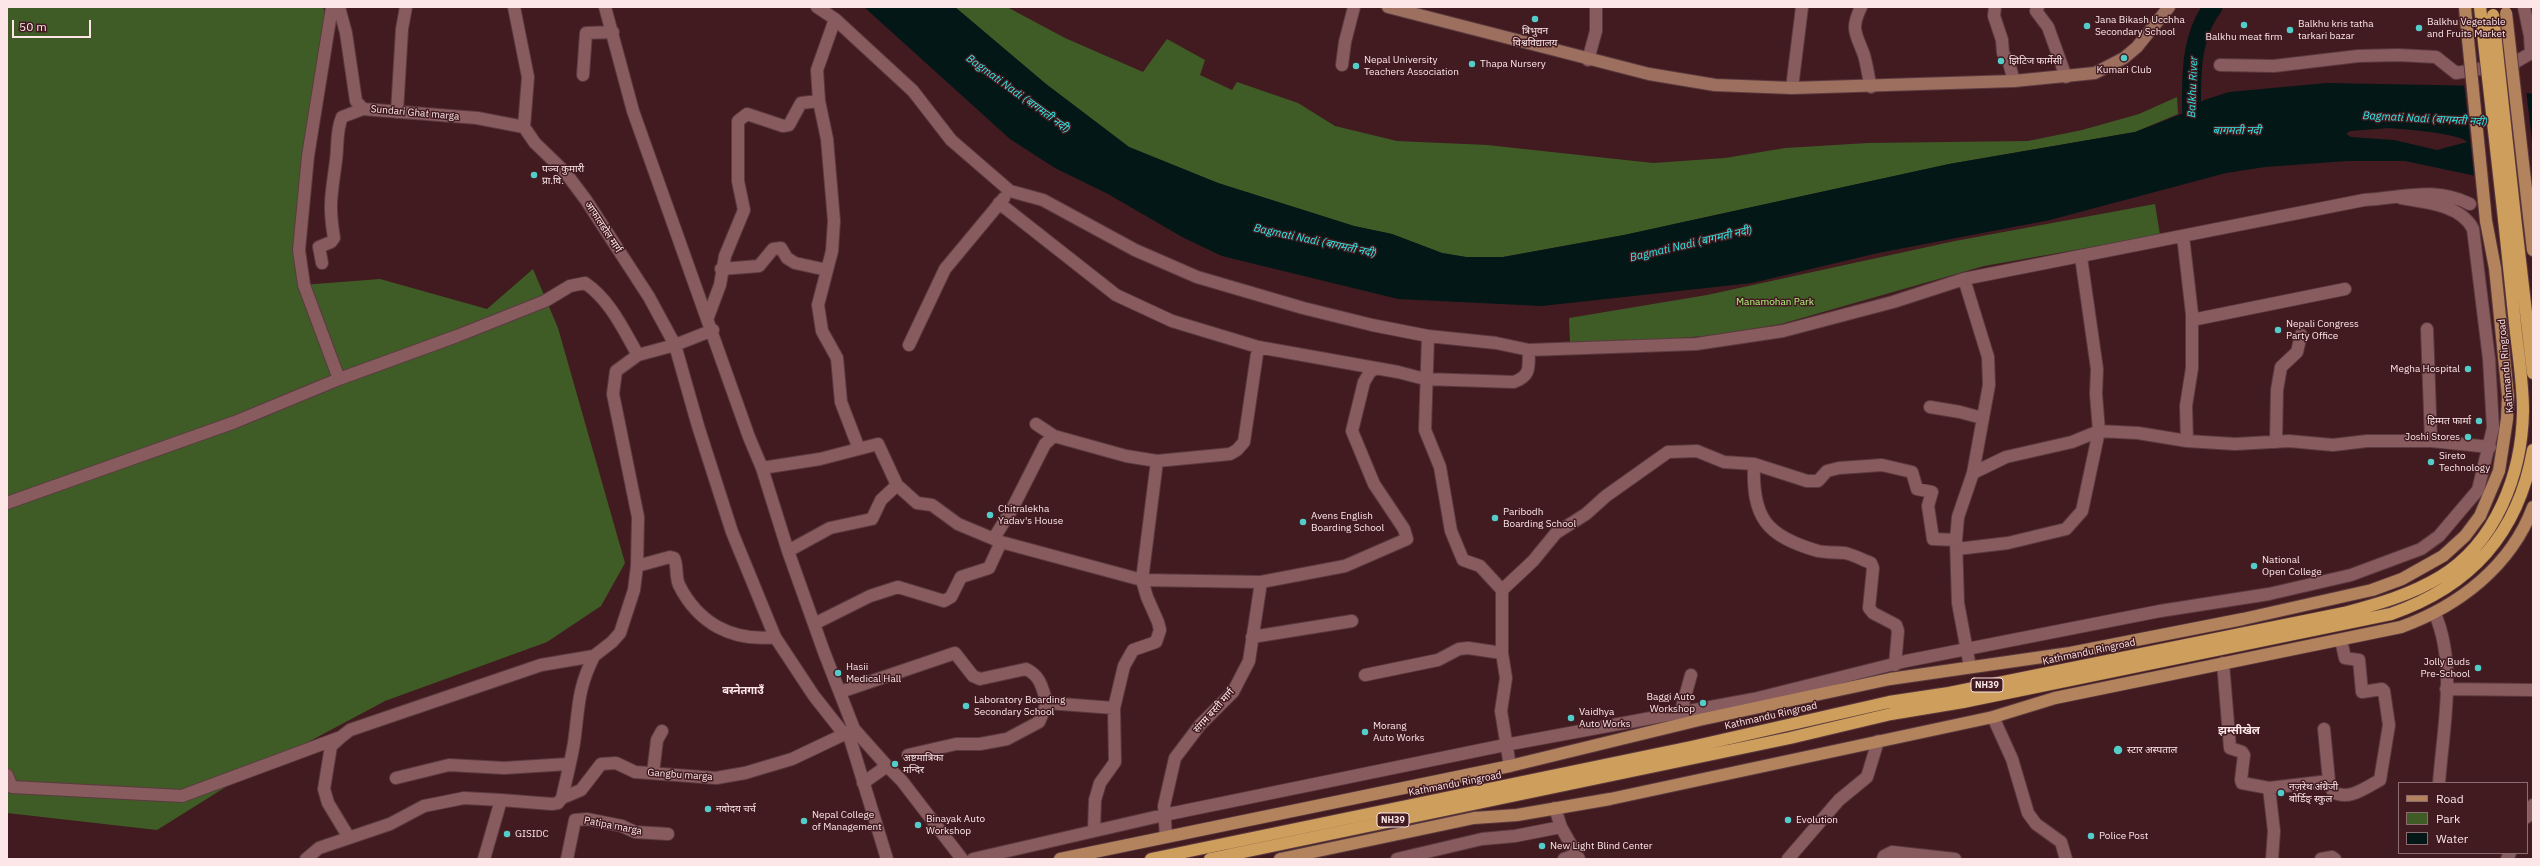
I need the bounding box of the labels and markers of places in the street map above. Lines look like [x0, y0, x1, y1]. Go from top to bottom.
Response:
marker: त्रिभुवन विश्वविद्यालय [1530, 14, 1540, 24]
place label: Jana Bikash Ucchha Secondary School [2095, 14, 2185, 38]
place label: Balkhu Vegetable and Fruits Market [2427, 16, 2505, 40]
place label: Balkhu kris tatha tarkari bazar [2298, 18, 2374, 42]
marker: Balkhu meat firm [2239, 20, 2249, 30]
marker: Jana Bikash Ucchha Secondary School [2082, 21, 2092, 31]
marker: Balkhu Vegetable and Fruits Market [2414, 23, 2424, 33]
place label: त्रिभुवन विश्वविद्यालय [1513, 25, 1557, 48]
marker: Balkhu kris tatha tarkari bazar [2285, 25, 2295, 35]
place label: Balkhu meat firm [2205, 31, 2283, 43]
marker: Kumari Club [2119, 53, 2129, 63]
place label: Nepal University Teachers Association [1364, 54, 1459, 78]
place label: झिटिज फार्मेसी [2009, 55, 2062, 67]
marker: झिटिज फार्मेसी [1996, 56, 2006, 66]
place label: Thapa Nursery [1480, 58, 1546, 70]
marker: Thapa Nursery [1467, 59, 1477, 69]
marker: Nepal University Teachers Association [1351, 61, 1361, 71]
place label: Kumari Club [2097, 64, 2151, 76]
place label: पञ्च कुमारी प्रा.वि. [542, 163, 584, 186]
marker: पञ्च कुमारी प्रा.वि. [529, 170, 539, 180]
place label: Nepali Congress Party Office [2286, 318, 2359, 342]
marker: Nepali Congress Party Office [2273, 325, 2283, 335]
place label: Megha Hospital [2390, 363, 2460, 375]
marker: Megha Hospital [2463, 364, 2473, 374]
place label: हिम्मत फार्मा [2427, 415, 2471, 427]
marker: हिम्मत फार्मा [2474, 416, 2484, 426]
place label: Joshi Stores [2405, 431, 2460, 443]
marker: Joshi Stores [2463, 432, 2473, 442]
place label: Sireto Technology [2439, 450, 2490, 474]
marker: Sireto Technology [2426, 457, 2436, 467]
place label: Chitralekha Yadav's House [998, 503, 1063, 526]
place label: Paribodh Boarding School [1503, 506, 1576, 530]
marker: Chitralekha Yadav's House [985, 510, 995, 520]
place label: Avens English Boarding School [1311, 510, 1384, 534]
marker: Paribodh Boarding School [1490, 513, 1500, 523]
marker: Avens English Boarding School [1298, 517, 1308, 527]
place label: National Open College [2262, 554, 2322, 578]
marker: National Open College [2249, 561, 2259, 571]
place label: Jolly Buds Pre-School [2421, 656, 2470, 680]
place label: Hasii Medical Hall [846, 661, 901, 684]
marker: Jolly Buds Pre-School [2473, 663, 2483, 673]
marker: Hasii Medical Hall [833, 668, 843, 678]
place label: Baggi Auto Workshop [1647, 691, 1695, 714]
place label: Laboratory Boarding Secondary School [974, 694, 1065, 718]
marker: Baggi Auto Workshop [1698, 698, 1708, 708]
marker: Laboratory Boarding Secondary School [961, 701, 971, 711]
place label: Vaidhya Auto Works [1579, 706, 1631, 730]
marker: Vaidhya Auto Works [1566, 713, 1576, 723]
place label: Morang Auto Works [1373, 720, 1425, 744]
marker: Morang Auto Works [1360, 727, 1370, 737]
marker: स्टार अस्पताल [2112, 744, 2124, 756]
place label: स्टार अस्पताल [2127, 744, 2177, 756]
place label: अष्टमात्रिका मन्दिर [903, 752, 943, 776]
marker: अष्टमात्रिका मन्दिर [890, 759, 900, 769]
place label: नज़रेथ अंग्रेजी बोर्डिङ् स्कुल [2289, 781, 2338, 804]
marker: नज़रेथ अंग्रेजी बोर्डिङ् स्कुल [2276, 788, 2286, 798]
place label: नवोदय चर्च [716, 803, 756, 815]
marker: नवोदय चर्च [703, 804, 713, 814]
place label: Nepal College of Management [812, 809, 882, 832]
place label: Binayak Auto Workshop [926, 813, 985, 836]
place label: Evolution [1796, 814, 1838, 826]
marker: Evolution [1783, 815, 1793, 825]
marker: Nepal College of Management [799, 816, 809, 826]
marker: Binayak Auto Workshop [913, 820, 923, 830]
place label: GISIDC [515, 828, 549, 840]
marker: GISIDC [502, 829, 512, 839]
place label: Police Post [2099, 830, 2148, 842]
marker: Police Post [2086, 831, 2096, 841]
place label: New Light Blind Center [1550, 840, 1652, 852]
marker: New Light Blind Center [1537, 841, 1547, 851]

